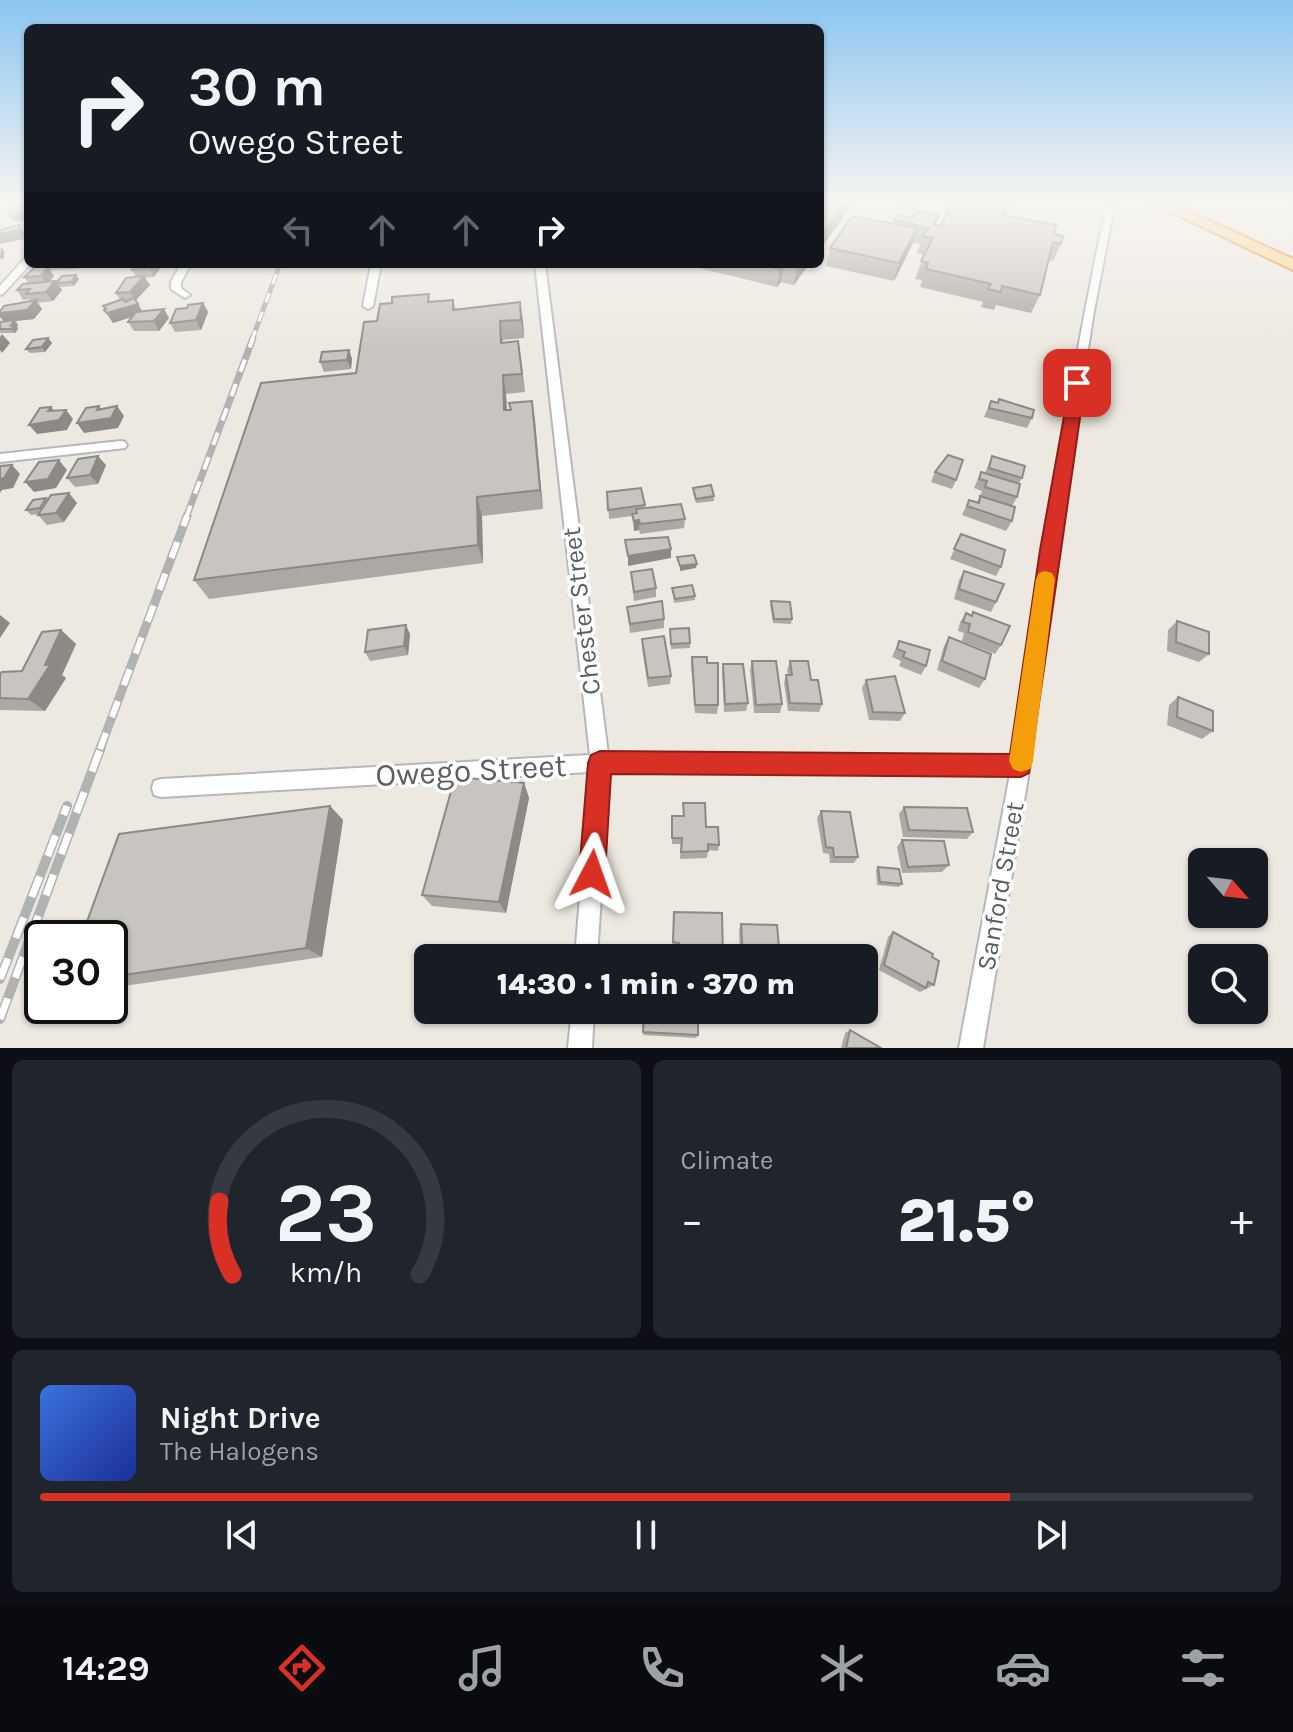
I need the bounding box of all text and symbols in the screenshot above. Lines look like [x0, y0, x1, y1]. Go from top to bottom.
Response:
text: 30 m [188, 54, 326, 119]
icon: right [56, 56, 160, 160]
text: Owego Street [188, 121, 403, 163]
icon: left [276, 208, 320, 252]
icon: ahead [360, 208, 404, 252]
icon: ahead [444, 208, 488, 252]
icon: right [528, 208, 572, 252]
pin [1043, 349, 1111, 417]
icon: arrive [1055, 361, 1099, 405]
street label: Chester Street [556, 525, 607, 697]
street label: Owego Street [375, 747, 567, 794]
street label: Sanford Street [970, 799, 1031, 973]
position arrow [550, 832, 634, 916]
north arrow [1188, 848, 1268, 928]
map controls [1188, 848, 1268, 1024]
speed limit sign: 30 [24, 920, 128, 1024]
button: search [1188, 944, 1268, 1024]
text: 14:30 · 1 min · 370 m [497, 966, 795, 1002]
text: Climate [681, 1145, 773, 1176]
text: 23 [275, 1165, 377, 1262]
text: 21.5° [897, 1186, 1036, 1256]
text: − [681, 1195, 704, 1246]
text: + [1230, 1195, 1253, 1246]
text: km/h [290, 1256, 362, 1289]
text: Night Drive [160, 1400, 321, 1436]
text: The Halogens [160, 1436, 319, 1467]
icon: previous [220, 1513, 264, 1557]
icon: pause [624, 1513, 668, 1557]
icon: next [1029, 1513, 1073, 1557]
icon: directions [274, 1640, 330, 1696]
icon: music [454, 1640, 510, 1696]
icon: phone [634, 1640, 690, 1696]
icon: climate [814, 1640, 870, 1696]
icon: car [995, 1640, 1051, 1696]
icon: filters [1175, 1640, 1231, 1696]
text: 14:29 [62, 1647, 150, 1689]

